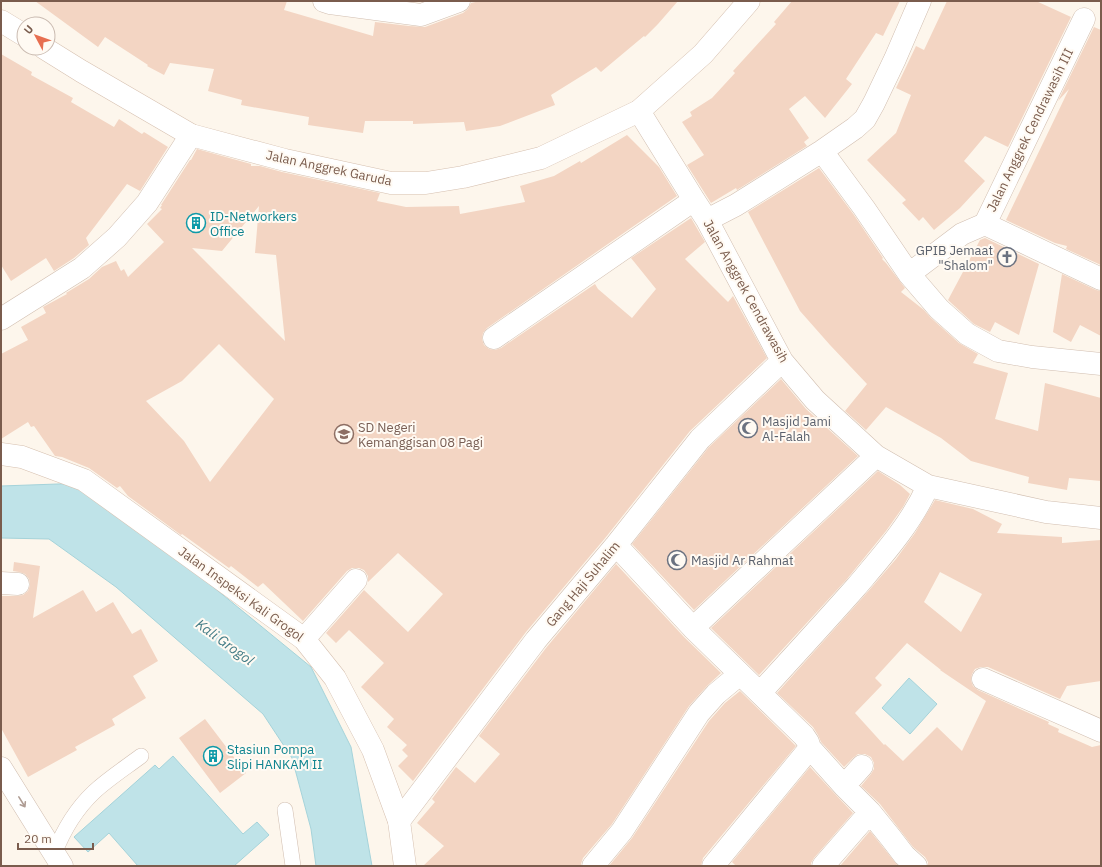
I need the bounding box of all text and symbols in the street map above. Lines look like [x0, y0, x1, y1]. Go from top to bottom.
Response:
north arrow [16, 16, 56, 56]
text: U [21, 22, 36, 37]
street label: Jalan Anggrek Cendrawasih III [983, 45, 1077, 215]
street label: Jalan Anggrek Garuda [264, 146, 394, 190]
place label: ID-Networkers Office [210, 208, 297, 240]
building icon: ID-Networkers Office [185, 212, 207, 234]
street label: Jalan Anggrek Cendrawasih [699, 216, 793, 366]
place label: GPIB Jemaat "Shalom" [916, 242, 993, 274]
church icon: GPIB Jemaat "Shalom" [996, 246, 1018, 268]
place label: Masjid Jami Al-Falah [762, 413, 831, 445]
mosque icon: Masjid Jami Al-Falah [737, 417, 759, 439]
place label: SD Negeri Kemanggisan 08 Pagi [358, 419, 483, 451]
school or university icon: SD Negeri Kemanggisan 08 Pagi [333, 423, 355, 445]
street label: Gang Haji Suhalim [542, 538, 624, 630]
street label: Jalan Inspeksi Kali Grogol [175, 543, 307, 645]
mosque icon: Masjid Ar Rahmat [666, 549, 688, 571]
place label: Masjid Ar Rahmat [691, 552, 793, 569]
water label: Kali Grogol [193, 615, 257, 669]
place label: Stasiun Pompa Slipi HANKAM II [227, 741, 323, 773]
building icon: Stasiun Pompa Slipi HANKAM II [202, 745, 224, 767]
one-way arrow [18, 796, 26, 808]
scale bar [18, 825, 93, 851]
text: 20 m [24, 831, 52, 846]

